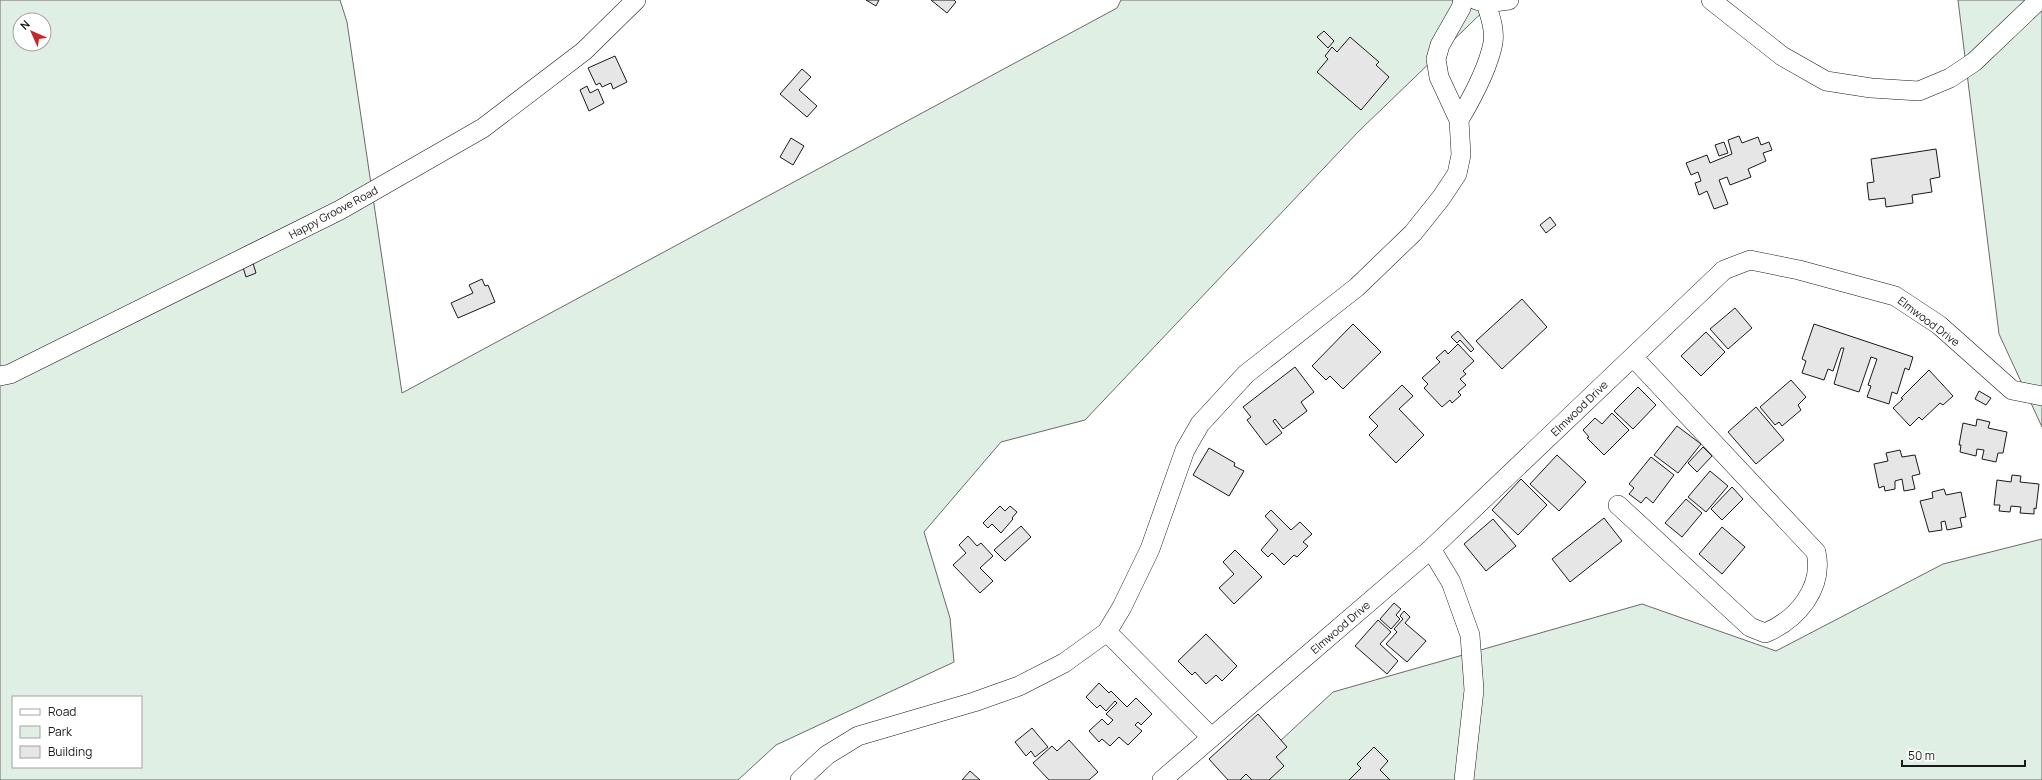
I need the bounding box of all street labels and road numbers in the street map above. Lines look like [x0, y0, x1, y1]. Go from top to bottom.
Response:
street label: Happy Groove Road [286, 182, 380, 242]
street label: Elmwood Drive [1895, 293, 1963, 350]
street label: Elmwood Drive [1547, 377, 1611, 439]
street label: Elmwood Drive [1307, 597, 1373, 657]

